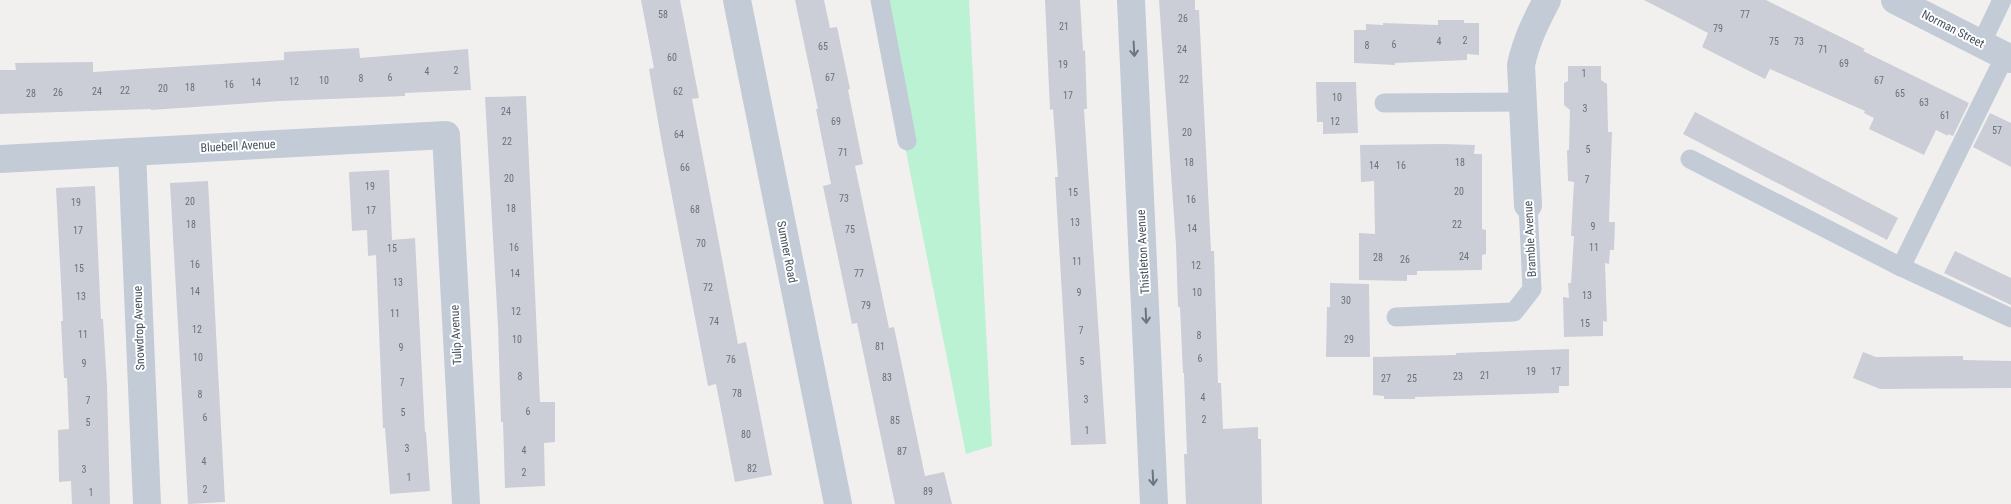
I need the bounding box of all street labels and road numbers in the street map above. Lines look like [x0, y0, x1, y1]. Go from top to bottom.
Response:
street label: Norman Street [1919, 7, 1987, 51]
street label: Bluebell Avenue [200, 137, 276, 155]
street label: Bramble Avenue [1521, 200, 1539, 277]
street label: Thistleton Avenue [1134, 209, 1152, 295]
street label: Sumner Road [774, 220, 800, 284]
street label: Snowdrop Avenue [131, 285, 147, 371]
street label: Tulip Avenue [447, 304, 465, 365]

